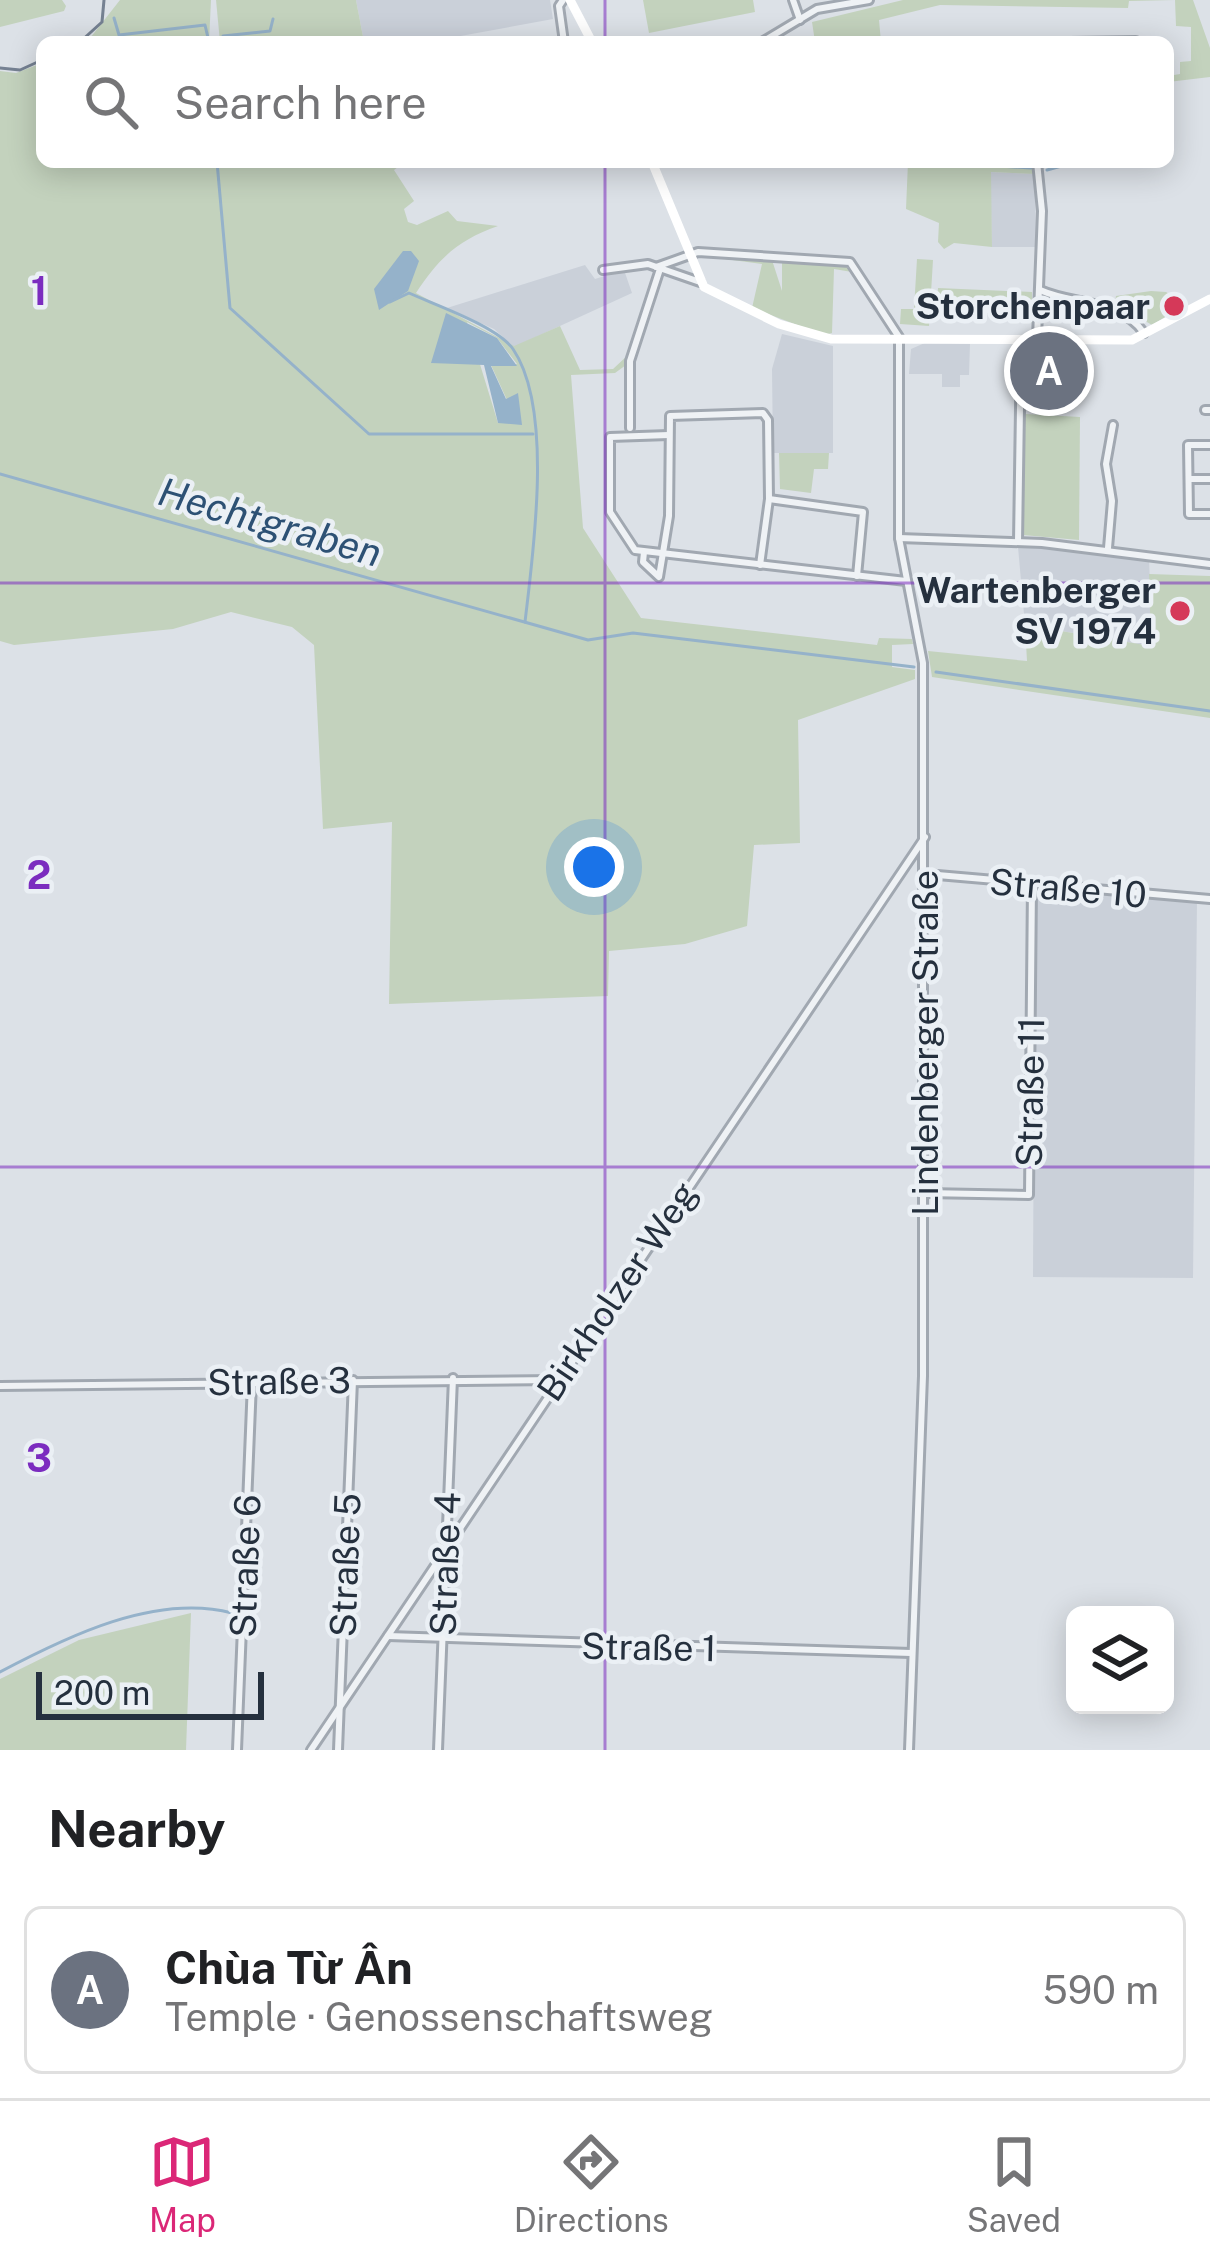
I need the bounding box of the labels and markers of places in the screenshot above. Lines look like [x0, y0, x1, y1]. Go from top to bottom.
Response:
place label: Storchenpaar [915, 285, 1150, 327]
marker: Storchenpaar [1161, 293, 1187, 319]
pin: A [1010, 326, 1088, 416]
place label: Wartenberger SV 1974 [917, 569, 1156, 652]
marker: Wartenberger SV 1974 [1167, 598, 1193, 624]

